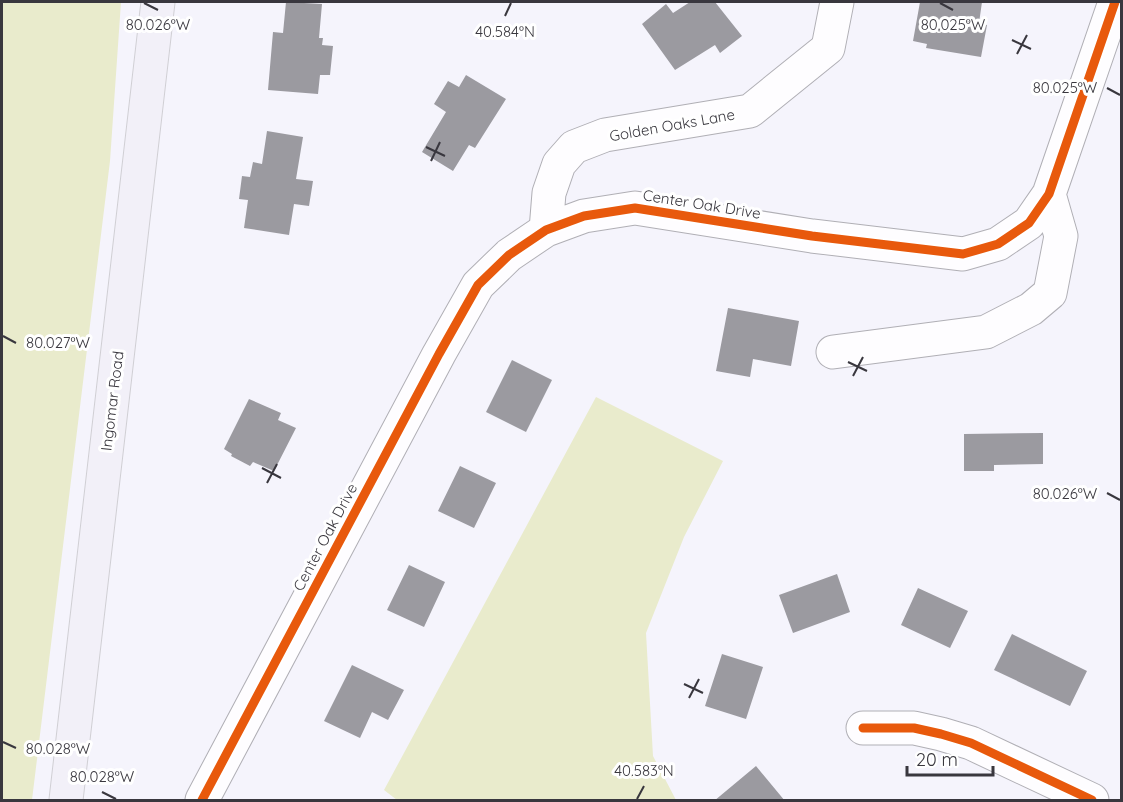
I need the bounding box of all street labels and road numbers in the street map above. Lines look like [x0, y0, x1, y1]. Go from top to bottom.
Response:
street label: Golden Oaks Lane [608, 105, 736, 145]
street label: Center Oak Drive [642, 185, 762, 223]
street label: Ingomar Road [96, 350, 128, 452]
street label: Center Oak Drive [289, 480, 361, 594]

